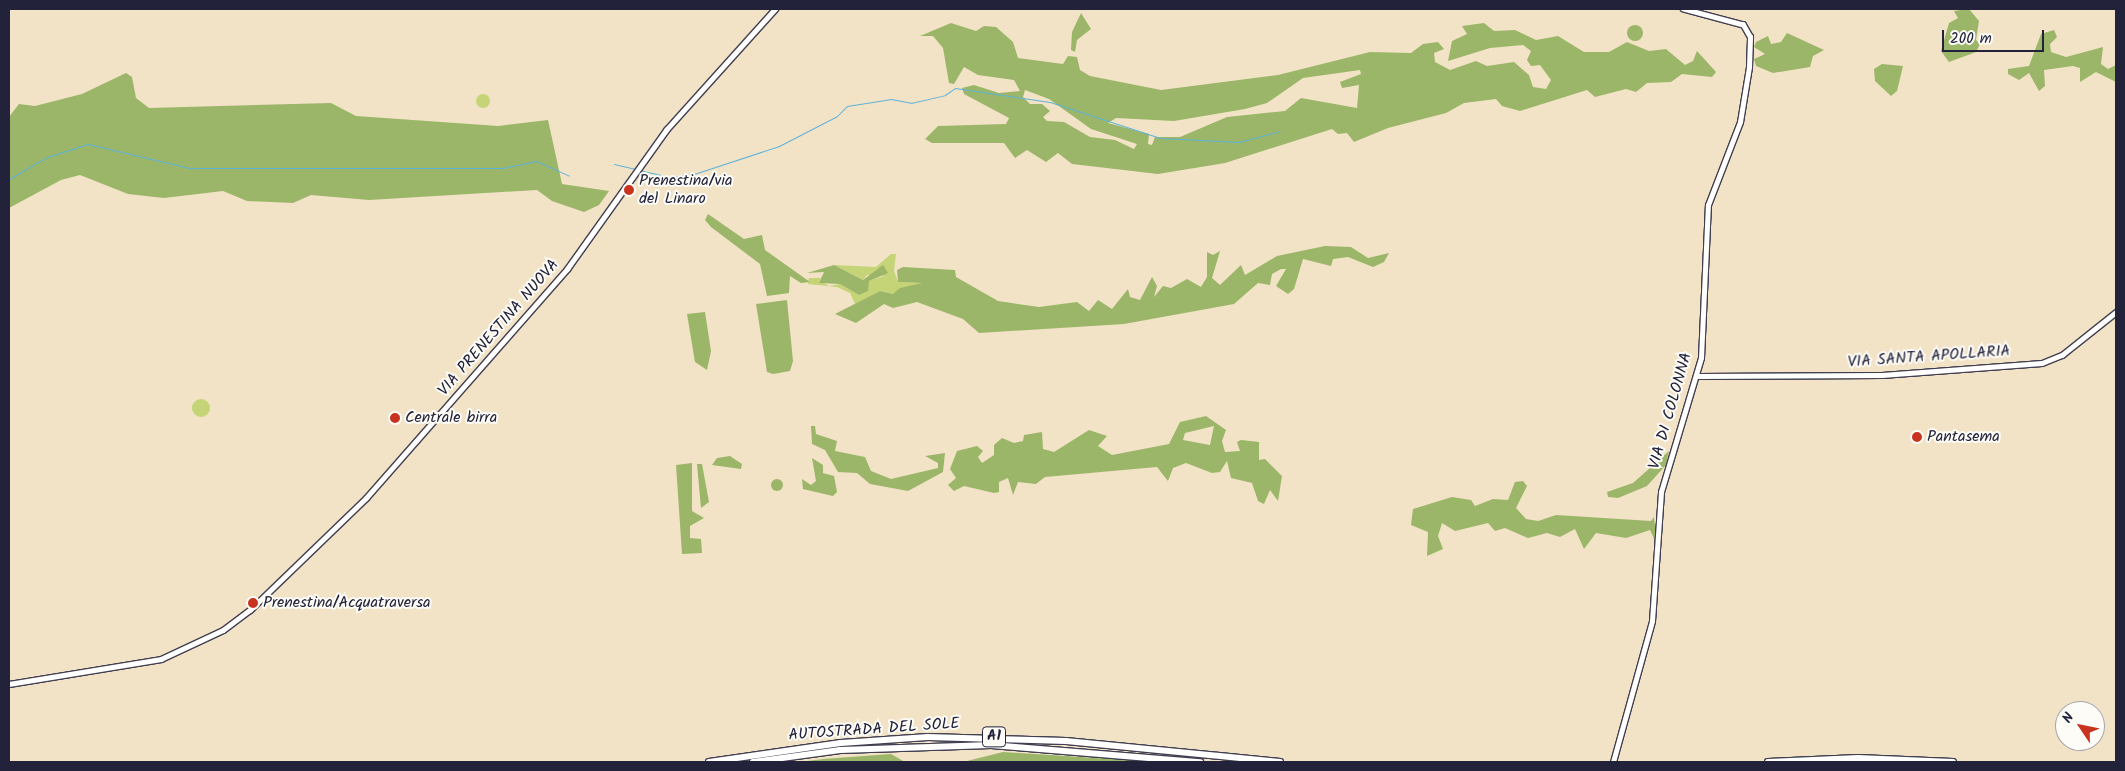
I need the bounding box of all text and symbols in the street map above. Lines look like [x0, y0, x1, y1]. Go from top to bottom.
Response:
scale bar [1945, 20, 2048, 52]
text: 200 m [1950, 27, 1992, 51]
place label: Prenestina/via del Linaro [639, 171, 732, 209]
marker: Prenestina/via del Linaro [623, 184, 635, 196]
street label: VIA PRENESTINA NUOVA [434, 256, 564, 400]
street label: VIA SANTA APOLLARIA [1847, 342, 2011, 372]
street label: VIA DI COLONNA [1645, 350, 1697, 472]
place label: Centrale birra [405, 408, 497, 428]
marker: Centrale birra [389, 412, 401, 424]
place label: Pantasema [1927, 427, 2000, 447]
marker: Pantasema [1911, 431, 1923, 443]
place label: Prenestina/Acquatraversa [263, 593, 431, 613]
marker: Prenestina/Acquatraversa [247, 597, 259, 609]
north arrow [2055, 701, 2105, 751]
text: N [2057, 708, 2080, 728]
street label: AUTOSTRADA DEL SOLE [788, 714, 960, 746]
road number: A1 [982, 724, 1006, 750]

